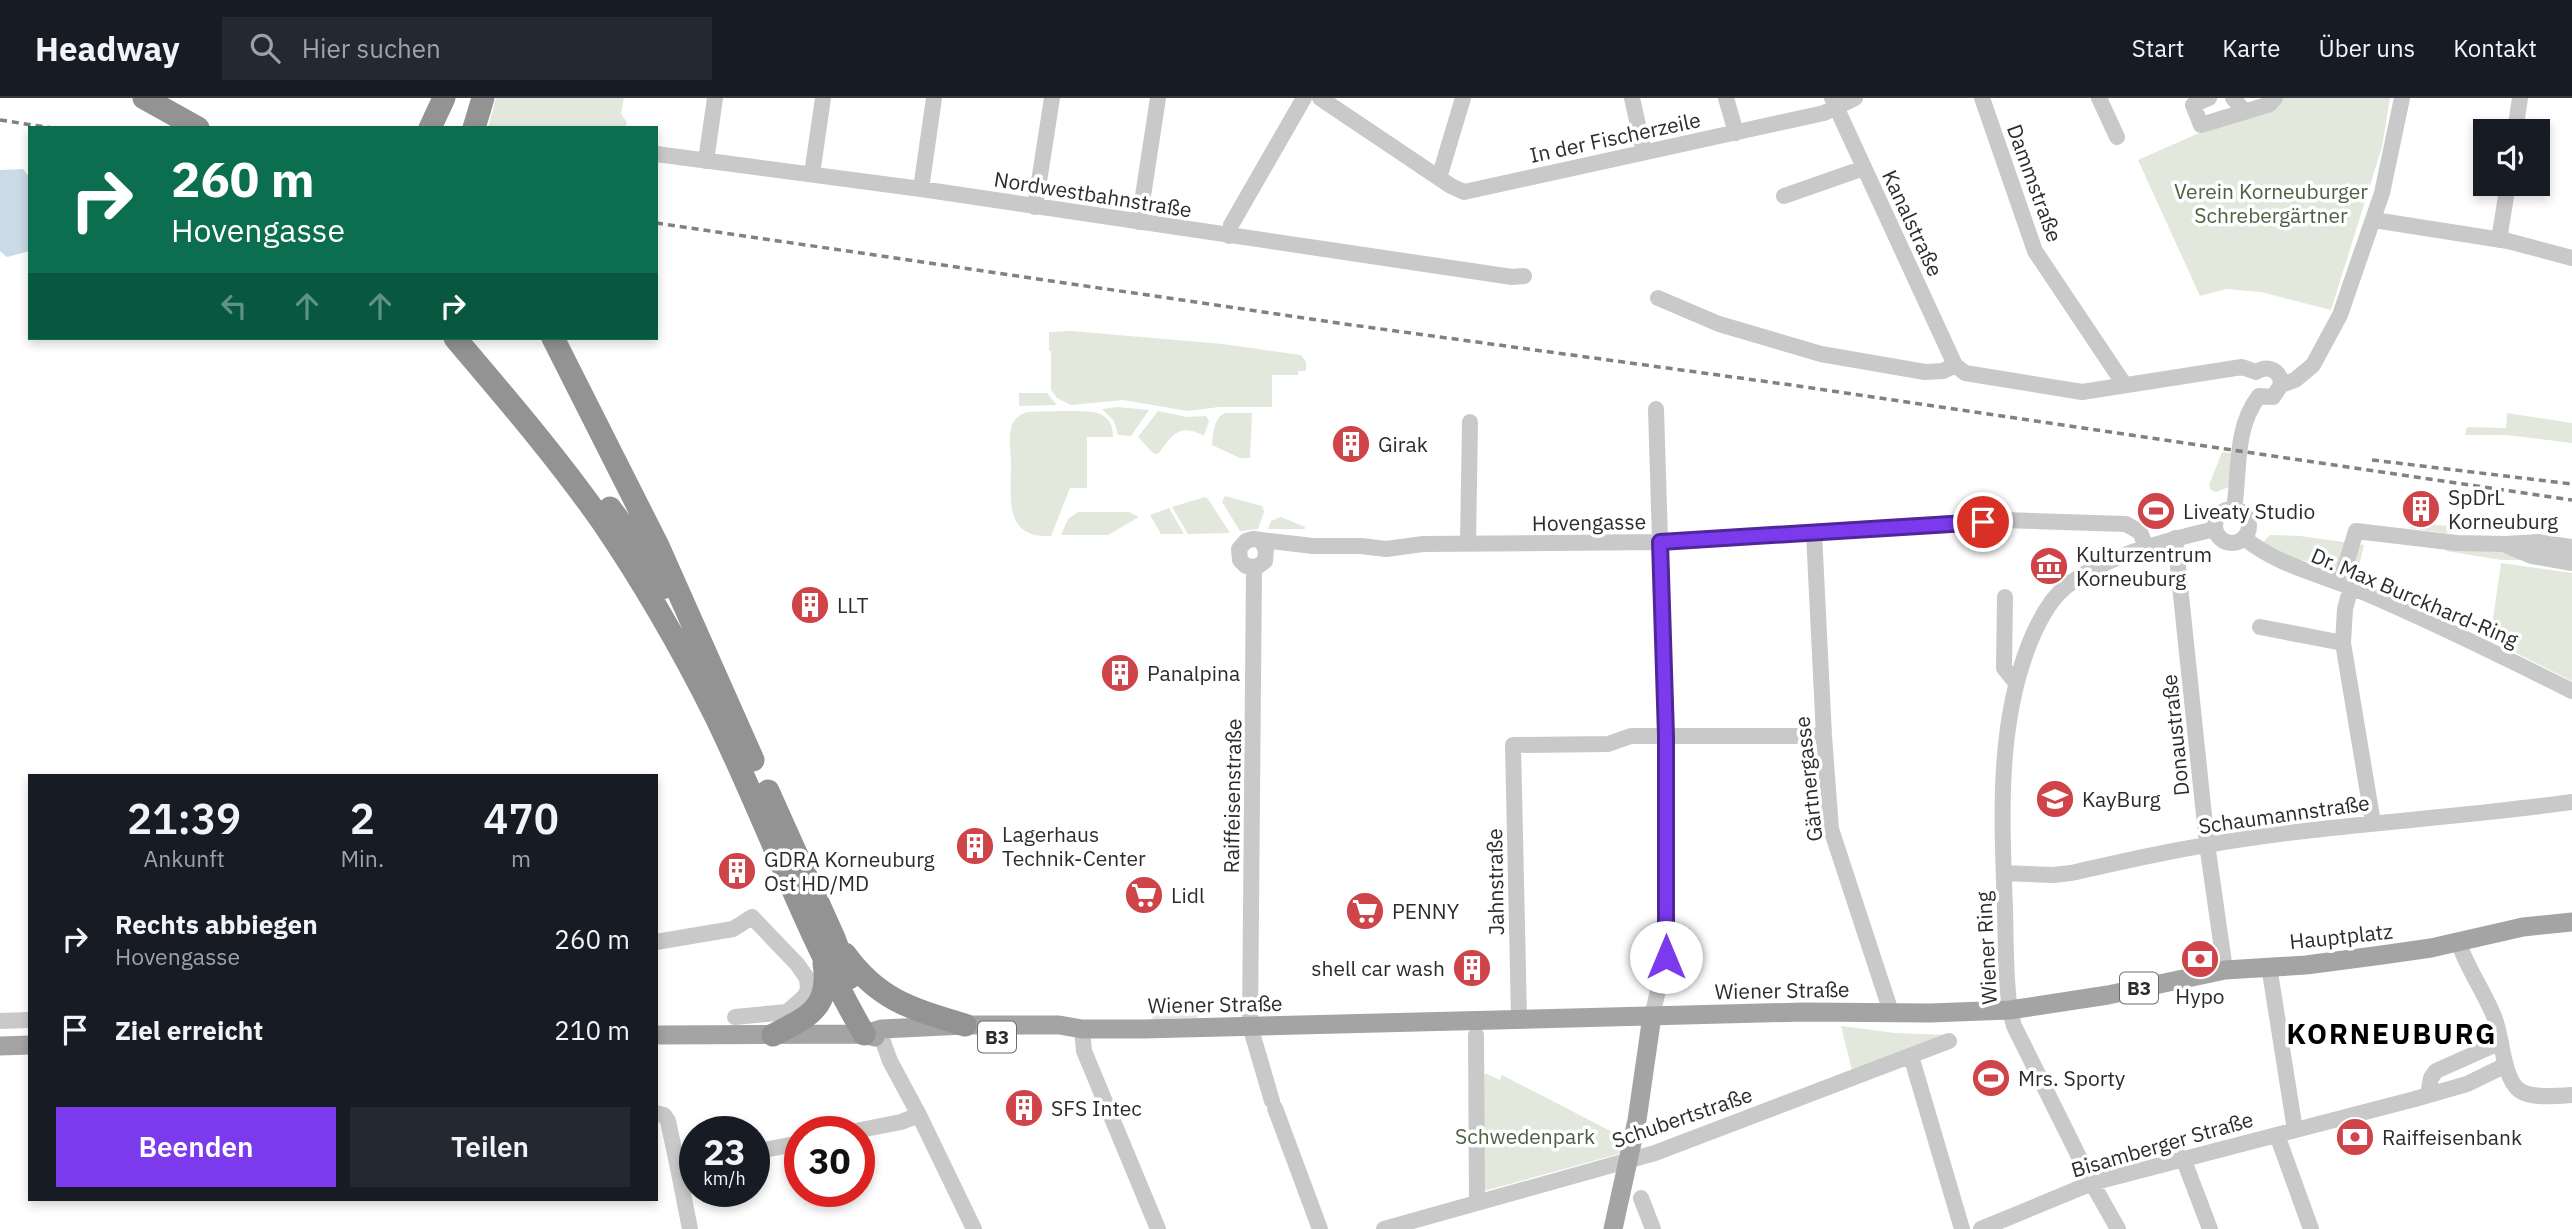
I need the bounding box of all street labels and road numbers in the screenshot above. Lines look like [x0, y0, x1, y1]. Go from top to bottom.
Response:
street label: In der Fischerzeile [1527, 105, 1703, 169]
street label: Dammstraße [2001, 120, 2069, 246]
street label: Nordwestbahnstraße [992, 165, 1194, 223]
street label: Kanalstraße [1876, 165, 1950, 281]
street label: Hovengasse [1532, 507, 1646, 537]
street label: Dr. Max Burckhard-Ring [2307, 541, 2523, 653]
street label: Donaustraße [2155, 673, 2195, 797]
street label: Gärtnergasse [1788, 715, 1828, 843]
street label: Raiffeisenstraße [1217, 718, 1247, 874]
street label: Schaumannstraße [2197, 788, 2371, 840]
street label: Jahnstraße [1480, 828, 1510, 936]
street label: Wiener Ring [1969, 891, 2003, 1005]
street label: Hauptplatz [2288, 917, 2394, 955]
road number: B3 [2120, 972, 2158, 1004]
street label: Wiener Straße [1714, 975, 1850, 1005]
street label: Wiener Straße [1147, 989, 1283, 1019]
road number: B3 [978, 1021, 1016, 1052]
street label: Schubertstraße [1608, 1080, 1756, 1154]
street label: Bisamberger Straße [2068, 1105, 2256, 1183]

